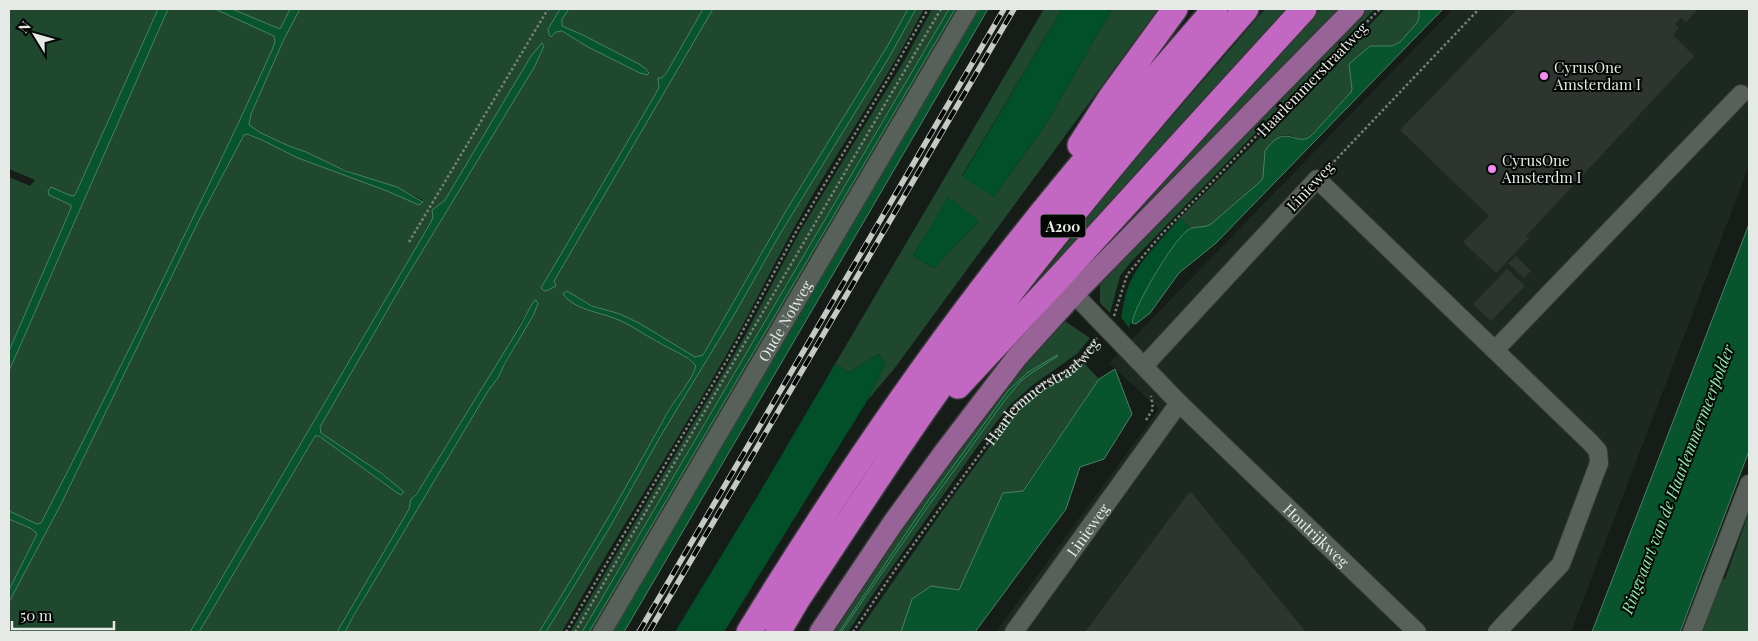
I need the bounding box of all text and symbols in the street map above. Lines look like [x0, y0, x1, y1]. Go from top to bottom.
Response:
north arrow [10, 10, 60, 60]
text: N [14, 17, 35, 37]
street label: Haarlemmerstraatweg [1252, 18, 1372, 140]
place label: CyrusOne Amsterdam I [1553, 57, 1641, 94]
marker: CyrusOne Amsterdam I [1538, 70, 1550, 82]
place label: CyrusOne Amsterdm I [1501, 150, 1582, 187]
street label: Linieweg [1282, 157, 1338, 215]
marker: CyrusOne Amsterdm I [1486, 163, 1498, 175]
road number: A200 [1040, 215, 1086, 238]
street label: Oude Notweg [753, 276, 816, 365]
street label: Haarlemmerstraatweg [980, 334, 1104, 449]
water label: Ringvaart van de Haarlemmermeerpolder [1616, 341, 1739, 617]
street label: Linieweg [1062, 499, 1114, 560]
street label: Houtrijkweg [1279, 499, 1354, 571]
scale bar [12, 598, 115, 630]
text: 50 m [20, 605, 53, 625]

